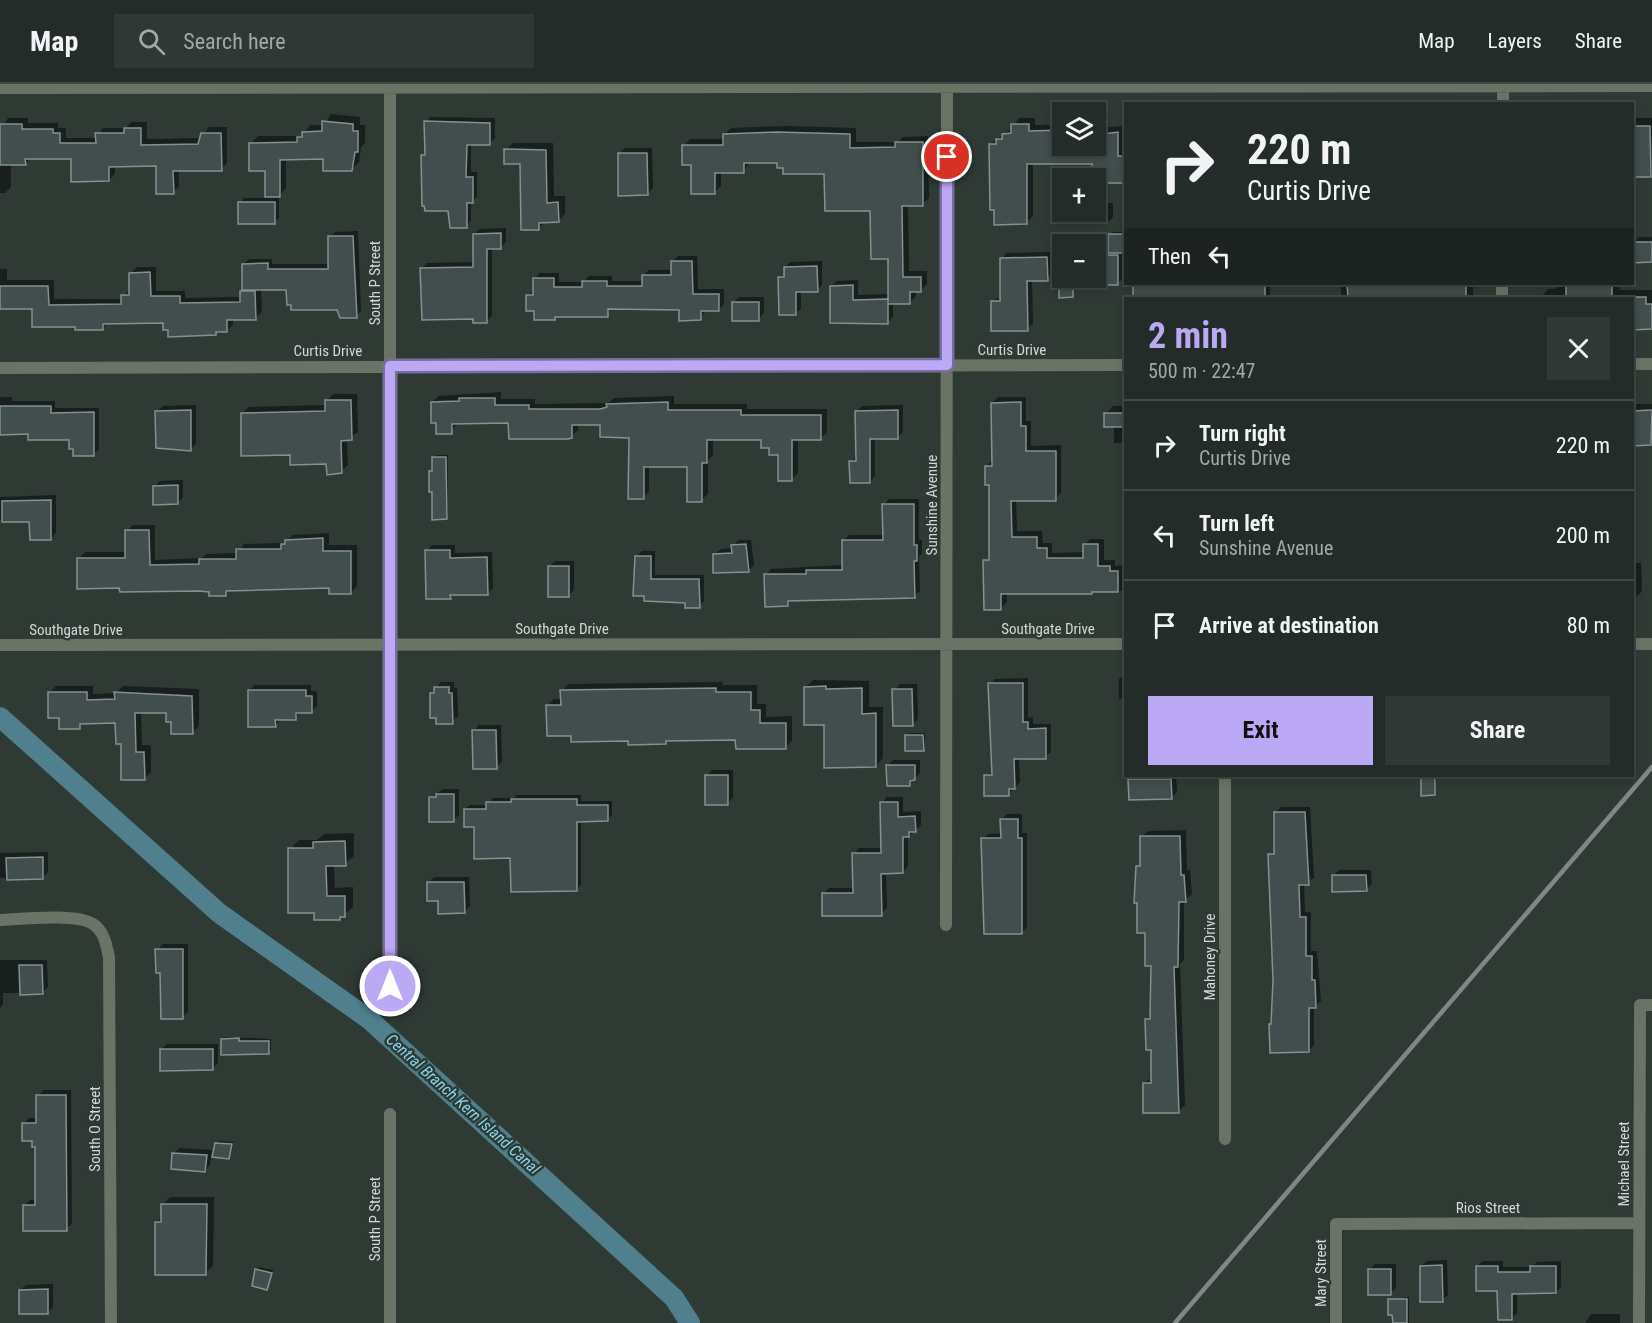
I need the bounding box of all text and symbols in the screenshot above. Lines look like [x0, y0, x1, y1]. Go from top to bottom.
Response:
search box [114, 14, 534, 68]
text: Map [30, 25, 78, 58]
icon: search [135, 25, 168, 58]
text: Search here [183, 29, 286, 54]
text: Map [1418, 29, 1455, 53]
text: Layers [1488, 29, 1542, 53]
text: Share [1575, 29, 1622, 53]
map controls [1052, 102, 1106, 288]
button: layers [1052, 102, 1106, 156]
text: 220 m [1247, 125, 1352, 174]
icon: right [1148, 126, 1226, 204]
pin [921, 131, 972, 182]
icon: arrive [930, 140, 963, 173]
button: + [1052, 168, 1106, 222]
text: Curtis Drive [1247, 175, 1371, 207]
button: − [1052, 234, 1106, 288]
icon: left [1203, 240, 1236, 273]
street label: South P Street [366, 241, 384, 325]
text: Then [1148, 244, 1191, 269]
text: 2 min [1148, 315, 1228, 357]
button: close [1547, 317, 1610, 380]
street label: Curtis Drive [978, 341, 1046, 359]
street label: Curtis Drive [294, 342, 362, 360]
text: 500 m · 22:47 [1148, 359, 1255, 383]
text: Turn right [1199, 421, 1286, 446]
icon: right [1148, 429, 1181, 462]
text: 220 m [1556, 433, 1610, 458]
text: Curtis Drive [1199, 446, 1291, 470]
street label: Sunshine Avenue [923, 455, 941, 555]
text: Turn left [1199, 511, 1274, 536]
icon: left [1148, 519, 1181, 552]
text: 200 m [1556, 523, 1610, 548]
text: Sunshine Avenue [1199, 536, 1333, 560]
icon: arrive [1148, 609, 1181, 642]
text: Arrive at destination [1199, 613, 1379, 638]
text: 80 m [1567, 613, 1610, 638]
street label: Southgate Drive [515, 620, 609, 638]
street label: Southgate Drive [1001, 620, 1095, 638]
street label: Southgate Drive [29, 621, 123, 639]
button: Exit [1148, 696, 1373, 765]
button: Share [1385, 696, 1610, 765]
street label: Mahoney Drive [1201, 913, 1219, 1001]
position arrow [358, 954, 422, 1018]
water label: Central Branch Kern Island Canal [382, 1030, 544, 1178]
street label: South O Street [86, 1086, 104, 1172]
street label: Michael Street [1615, 1121, 1633, 1207]
street label: South P Street [366, 1177, 384, 1261]
street label: Rios Street [1456, 1199, 1520, 1217]
street label: Mary Street [1312, 1239, 1330, 1307]

